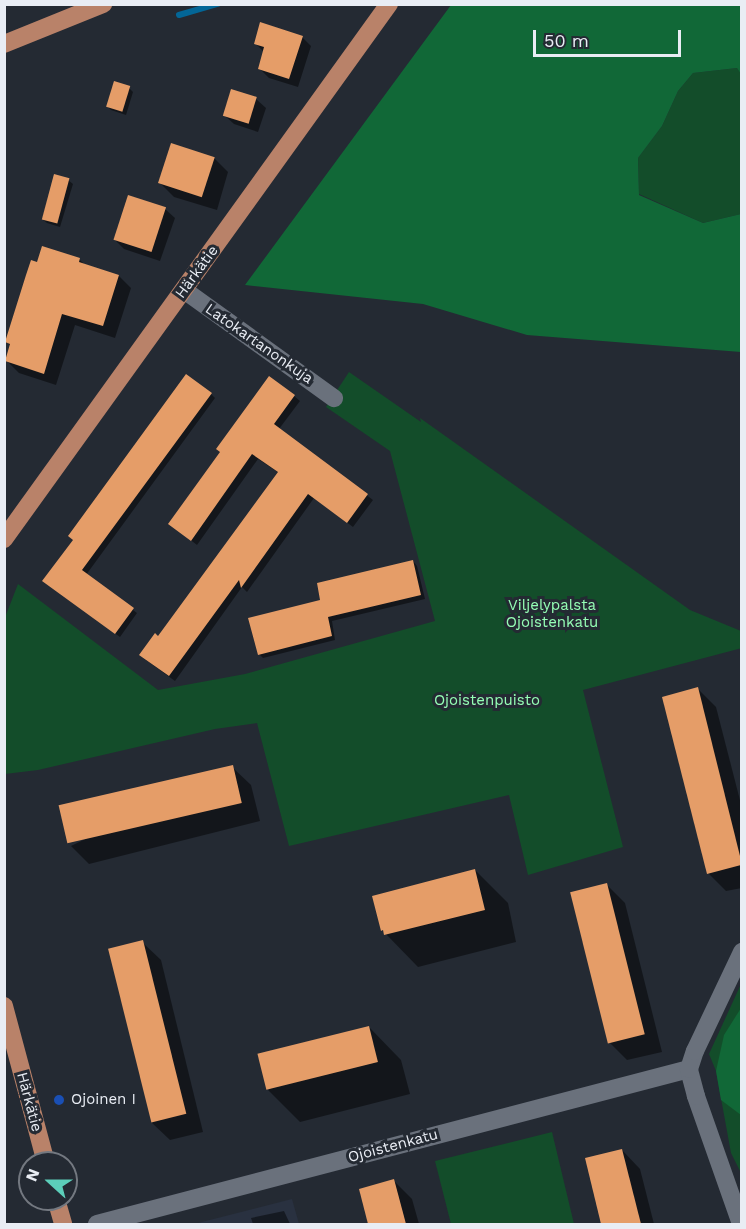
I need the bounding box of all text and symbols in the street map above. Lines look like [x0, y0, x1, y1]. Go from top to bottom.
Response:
scale bar [536, 18, 684, 56]
text: 50 m [544, 30, 589, 51]
street label: Härkätie [172, 242, 222, 302]
street label: Latokartanonkuja [202, 300, 316, 388]
park label: Viljelypalsta Ojoistenkatu [506, 596, 598, 631]
park label: Ojoistenpuisto [434, 692, 540, 710]
street label: Härkätie [12, 1070, 46, 1134]
place label: Ojoinen I [71, 1091, 136, 1109]
marker: Ojoinen I [52, 1093, 66, 1107]
street label: Ojoistenkatu [346, 1125, 440, 1167]
north arrow [18, 1151, 78, 1211]
text: N [22, 1166, 44, 1184]

